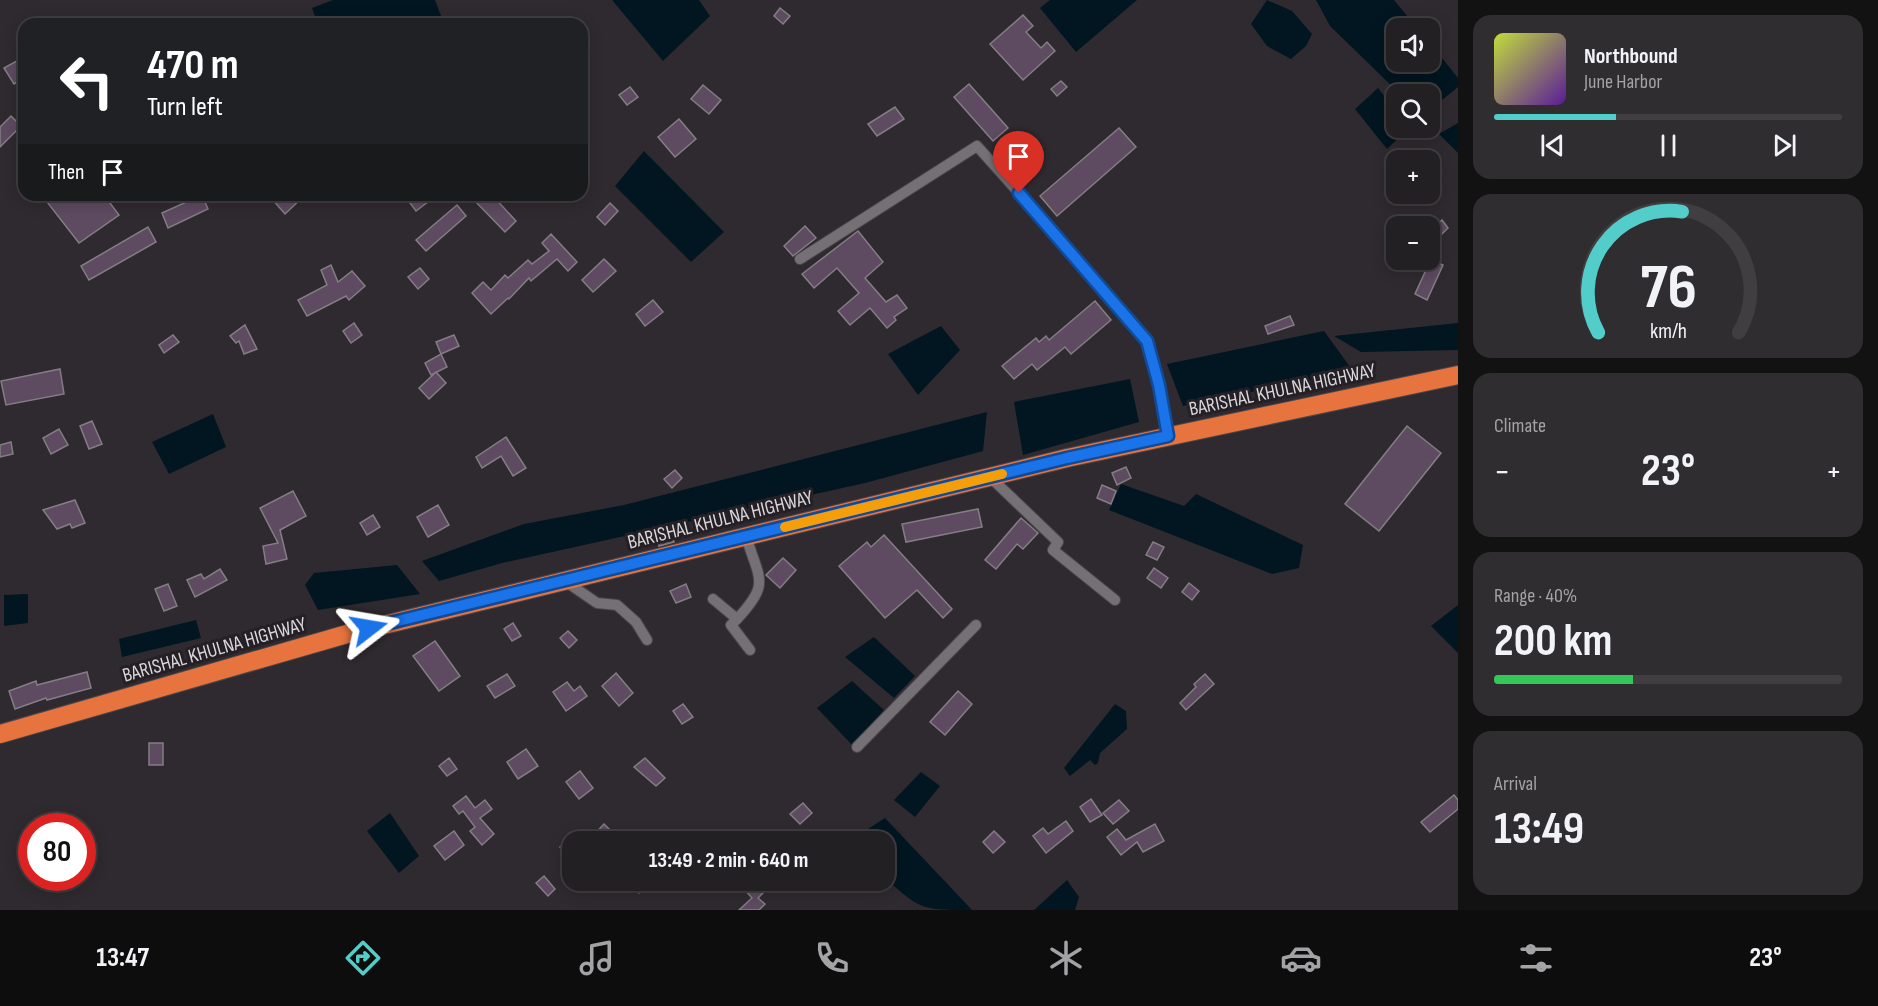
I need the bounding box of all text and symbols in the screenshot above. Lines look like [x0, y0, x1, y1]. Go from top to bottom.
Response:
map controls [1386, 18, 1440, 270]
button: sound [1386, 18, 1440, 72]
text: 470 m [147, 40, 239, 91]
icon: left [48, 42, 126, 120]
text: Northbound [1584, 43, 1678, 70]
text: June Harbor [1584, 70, 1662, 94]
button: search [1386, 84, 1440, 138]
text: Turn left [147, 91, 223, 123]
icon: previous [1536, 129, 1569, 162]
icon: pause [1652, 129, 1685, 162]
icon: next [1768, 129, 1801, 162]
pin [993, 131, 1044, 193]
icon: arrive [1002, 140, 1035, 173]
button: + [1386, 150, 1440, 204]
icon: arrive [96, 156, 129, 189]
text: Then [48, 159, 84, 186]
button: − [1386, 216, 1440, 270]
text: 76 [1640, 251, 1696, 326]
text: km/h [1649, 319, 1687, 344]
street label: BARISHAL KHULNA HIGHWAY [1187, 358, 1378, 421]
text: Climate [1494, 414, 1546, 438]
text: 23° [1641, 444, 1695, 499]
text: − [1494, 452, 1510, 492]
text: + [1826, 452, 1842, 492]
street label: BARISHAL KHULNA HIGHWAY [625, 485, 816, 555]
text: Range · 40% [1494, 584, 1577, 608]
position arrow [337, 596, 401, 660]
street label: BARISHAL KHULNA HIGHWAY [120, 612, 309, 688]
text: 200 km [1494, 614, 1612, 669]
text: Arrival [1494, 772, 1537, 796]
text: 13:49 [1494, 802, 1584, 857]
speed limit sign: 80 [18, 813, 96, 891]
text: 13:49 · 2 min · 640 m [649, 847, 808, 874]
icon: directions [342, 937, 384, 979]
icon: music [576, 937, 618, 979]
icon: phone [811, 937, 853, 979]
icon: climate [1045, 937, 1087, 979]
icon: car [1280, 937, 1322, 979]
icon: filters [1515, 937, 1557, 979]
text: 13:47 [96, 942, 149, 974]
text: 23° [1749, 942, 1782, 974]

